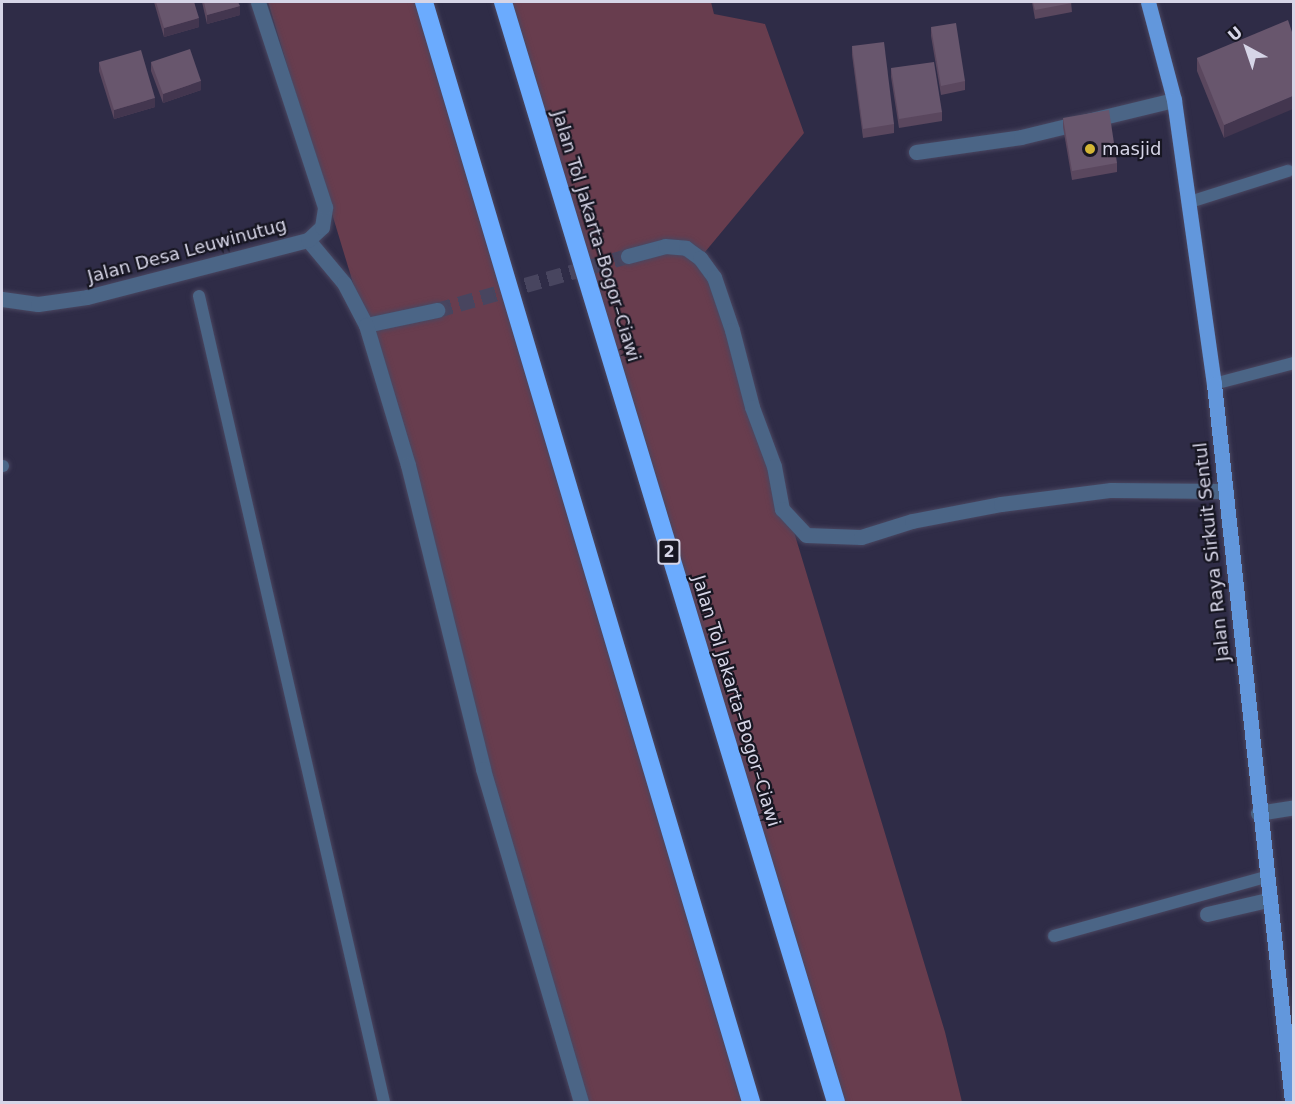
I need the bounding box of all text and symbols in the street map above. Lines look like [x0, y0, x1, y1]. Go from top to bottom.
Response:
north arrow [1217, 18, 1277, 78]
text: U [1224, 22, 1246, 45]
street label: Jalan Tol Jakarta–Bogor–Ciawi [547, 108, 645, 364]
place label: masjid [1102, 138, 1161, 160]
marker: masjid [1083, 142, 1097, 156]
street label: Jalan Desa Leuwinutug [85, 214, 289, 288]
street label: Jalan Raya Sirkuit Sentul [1190, 441, 1234, 663]
road number: 2 [657, 539, 681, 565]
street label: Jalan Tol Jakarta–Bogor–Ciawi [687, 573, 785, 829]

